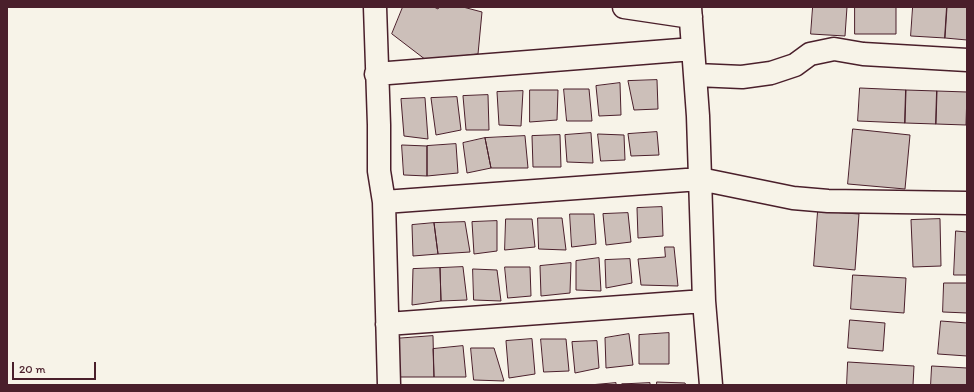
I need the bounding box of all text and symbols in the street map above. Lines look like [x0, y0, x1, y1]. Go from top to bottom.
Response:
scale bar [14, 354, 98, 380]
text: 20 m [19, 362, 46, 376]

